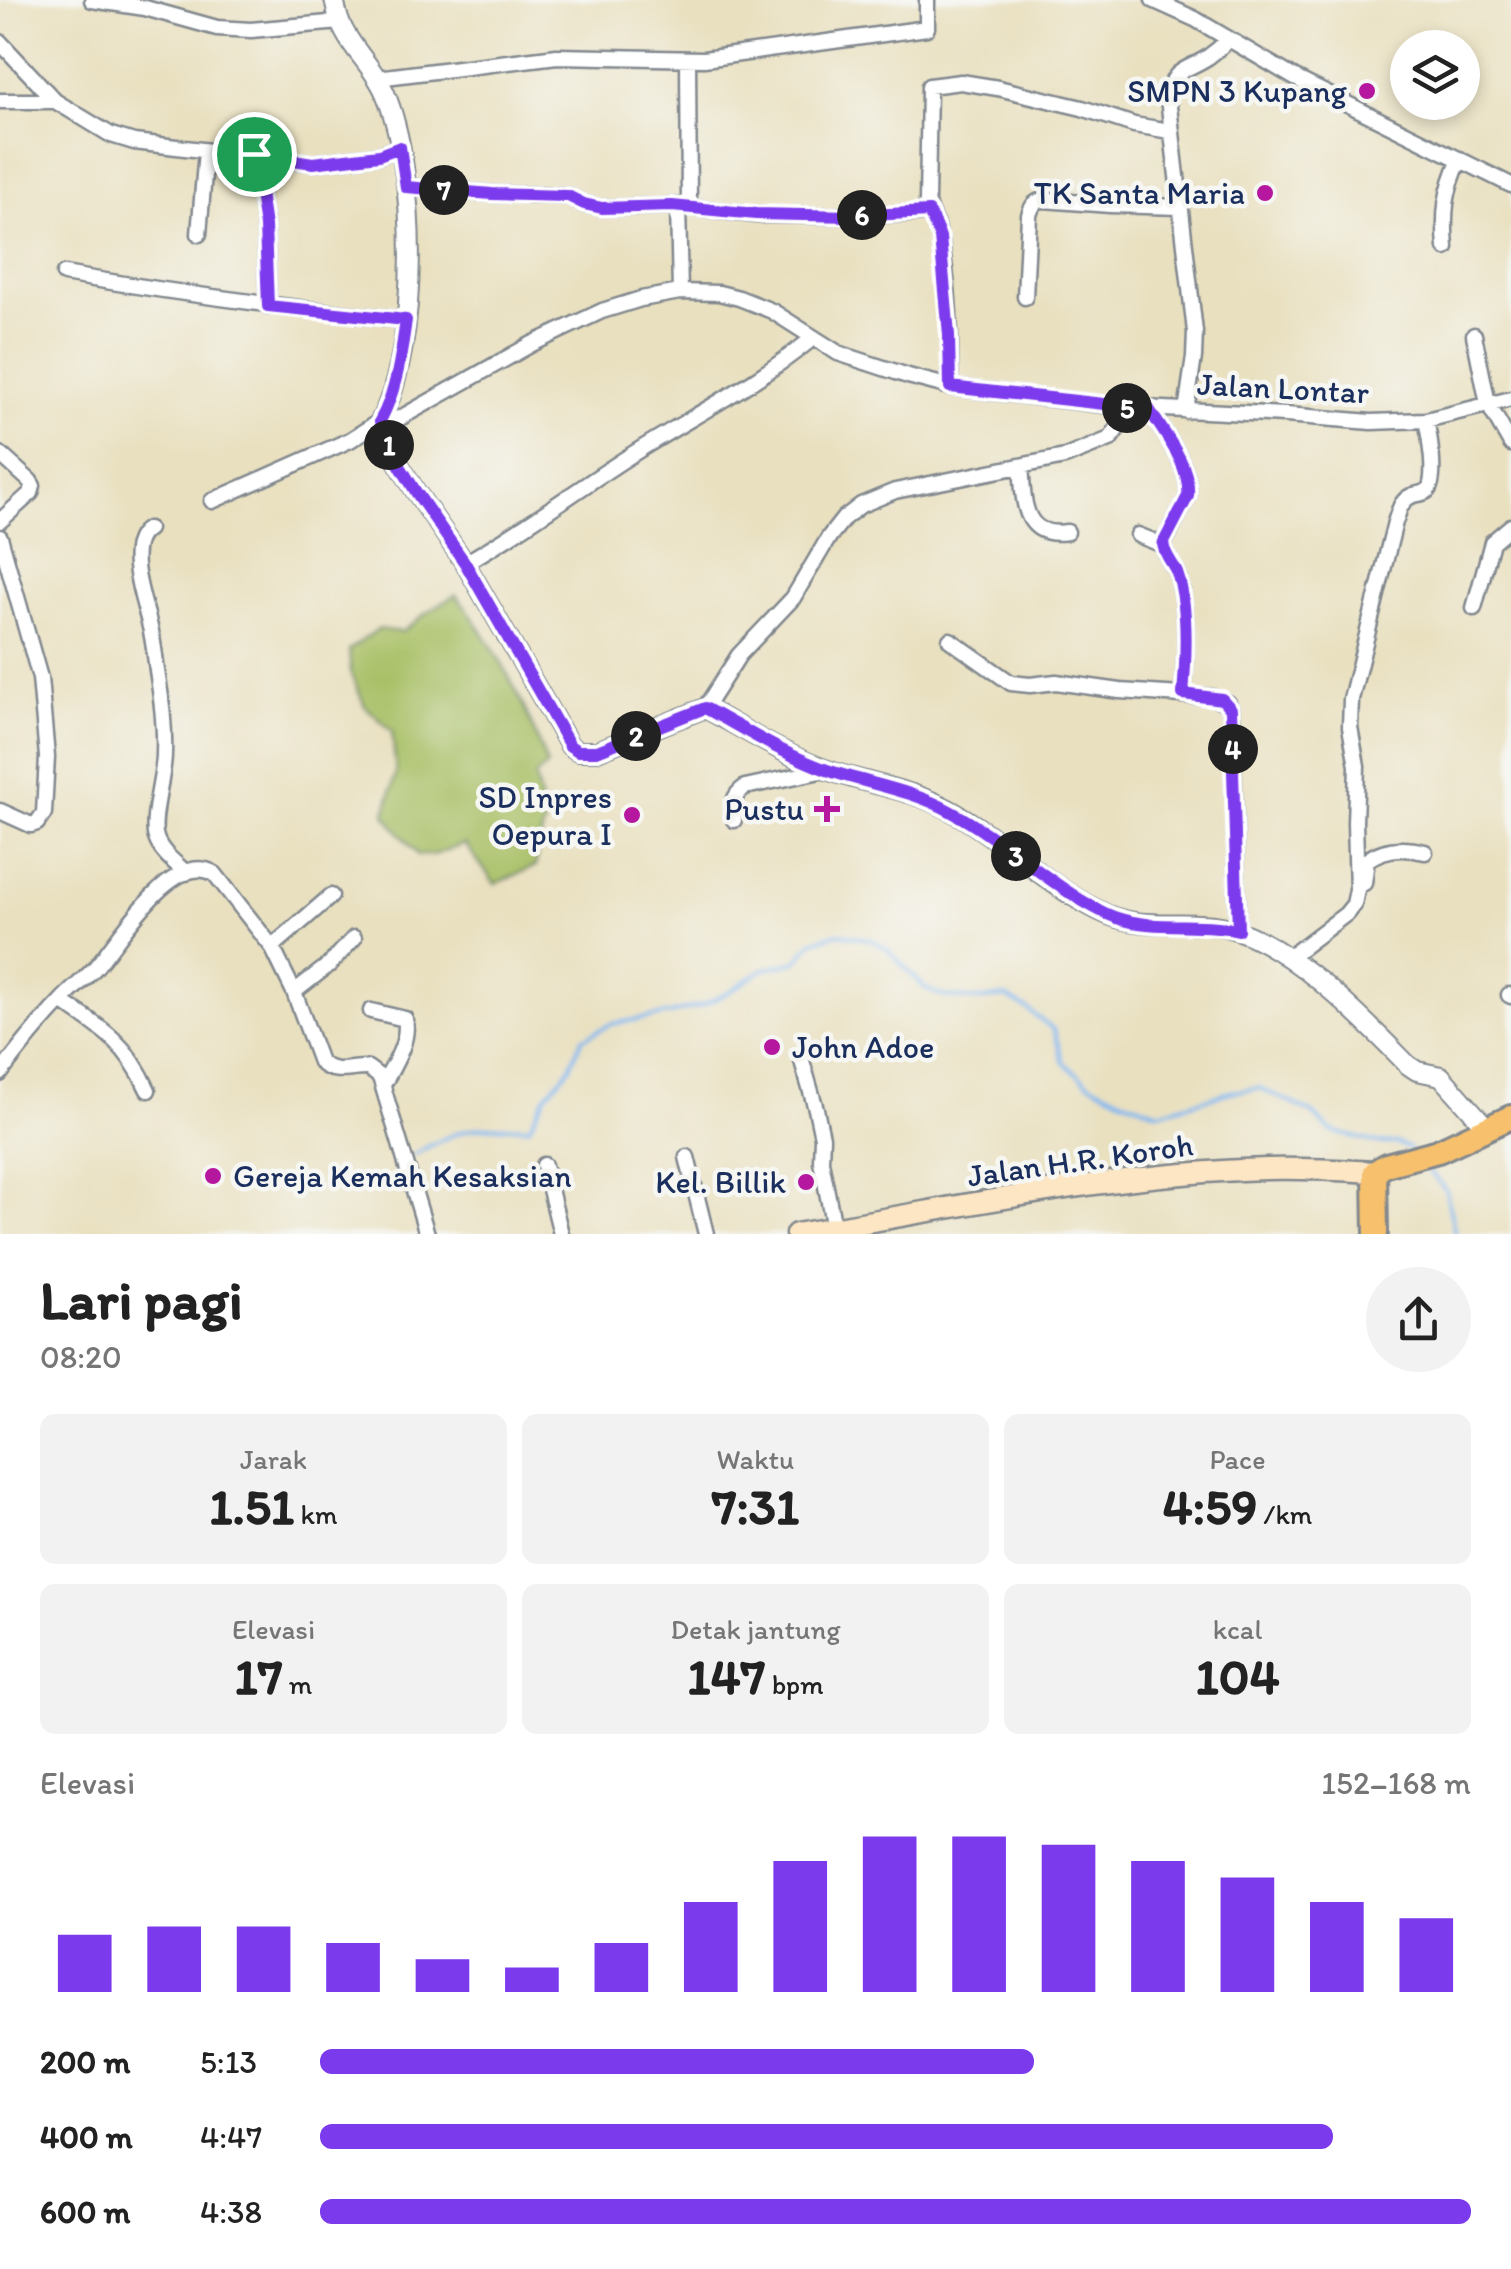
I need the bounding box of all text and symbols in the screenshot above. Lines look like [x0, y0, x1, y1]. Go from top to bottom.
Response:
map controls [1390, 30, 1480, 120]
button: layers [1390, 30, 1480, 120]
place label: SMPN 3 Kupang [1127, 72, 1348, 110]
marker: SMPN 3 Kupang [1356, 80, 1378, 102]
pin [212, 112, 297, 197]
icon: arrive [227, 127, 282, 182]
pin: 7 [419, 165, 469, 215]
text: 7 [437, 173, 451, 207]
place label: TK Santa Maria [1034, 174, 1245, 212]
marker: TK Santa Maria [1254, 182, 1276, 204]
pin: 6 [837, 190, 887, 240]
text: 6 [855, 198, 869, 232]
street label: Jalan Lontar [1196, 365, 1370, 411]
pin: 5 [1102, 383, 1152, 433]
text: 5 [1120, 391, 1134, 425]
pin: 1 [364, 420, 414, 470]
text: 1 [383, 428, 396, 462]
pin: 2 [611, 711, 661, 761]
text: 2 [629, 719, 643, 753]
pin: 4 [1208, 724, 1258, 774]
text: 4 [1225, 732, 1241, 766]
place label: SD Inpres Oepura I [479, 778, 612, 853]
place label: Pustu [724, 790, 804, 828]
marker: Pustu [814, 796, 840, 822]
marker: SD Inpres Oepura I [621, 804, 643, 826]
pin: 3 [991, 831, 1041, 881]
text: 3 [1008, 839, 1024, 873]
place label: John Adoe [792, 1028, 934, 1066]
marker: John Adoe [761, 1036, 783, 1058]
street label: Jalan H.R. Koroh [965, 1125, 1195, 1195]
place label: Gereja Kemah Kesaksian [233, 1157, 572, 1195]
place label: Kel. Billik [655, 1163, 786, 1201]
marker: Gereja Kemah Kesaksian [202, 1165, 224, 1187]
marker: Kel. Billik [795, 1171, 817, 1193]
text: Lari pagi [40, 1267, 243, 1333]
button: share [1366, 1267, 1471, 1372]
text: 08:20 [40, 1338, 122, 1376]
text: Jarak [240, 1442, 307, 1476]
text: Waktu [717, 1442, 794, 1476]
text: Pace [1209, 1442, 1266, 1476]
text: 1.51 [209, 1476, 294, 1537]
text: 7:31 [712, 1476, 799, 1537]
text: 4:59 [1163, 1476, 1257, 1537]
text: km [294, 1497, 338, 1531]
text: /km [1257, 1497, 1312, 1531]
text: Elevasi [232, 1612, 315, 1646]
text: Detak jantung [670, 1612, 841, 1646]
text: kcal [1213, 1612, 1262, 1646]
text: 17 [235, 1646, 283, 1707]
text: 147 [687, 1646, 765, 1707]
text: 104 [1195, 1646, 1280, 1707]
text: m [283, 1667, 312, 1701]
text: bpm [765, 1667, 824, 1701]
text: Elevasi [40, 1764, 135, 1802]
text: 152–168 m [1321, 1764, 1471, 1802]
text: 200 m [40, 2043, 130, 2081]
text: 5:13 [200, 2043, 257, 2081]
text: 400 m [40, 2118, 133, 2156]
text: 4:47 [200, 2118, 262, 2156]
text: 600 m [40, 2193, 130, 2231]
text: 4:38 [200, 2193, 262, 2231]

